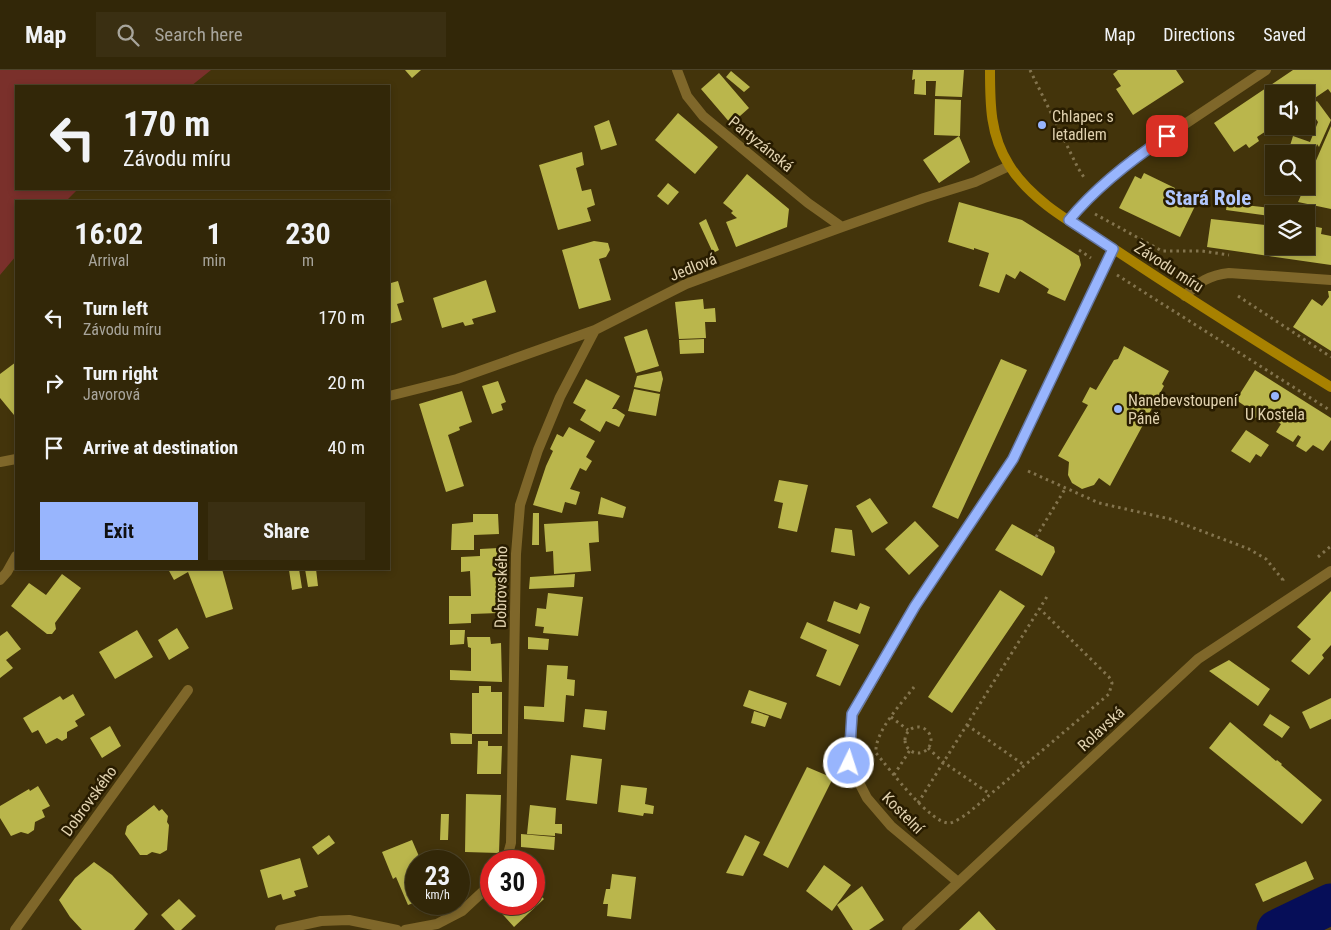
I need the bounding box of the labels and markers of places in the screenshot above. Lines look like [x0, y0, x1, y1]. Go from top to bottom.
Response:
place label: Chlapec s letadlem [1052, 107, 1114, 144]
pin [1146, 115, 1188, 157]
marker: Chlapec s letadlem [1036, 119, 1048, 131]
marker: U Kostela [1269, 390, 1281, 402]
place label: Nanebevstoupení Páně [1128, 391, 1239, 428]
marker: Nanebevstoupení Páně [1112, 403, 1124, 415]
place label: U Kostela [1245, 405, 1305, 424]

